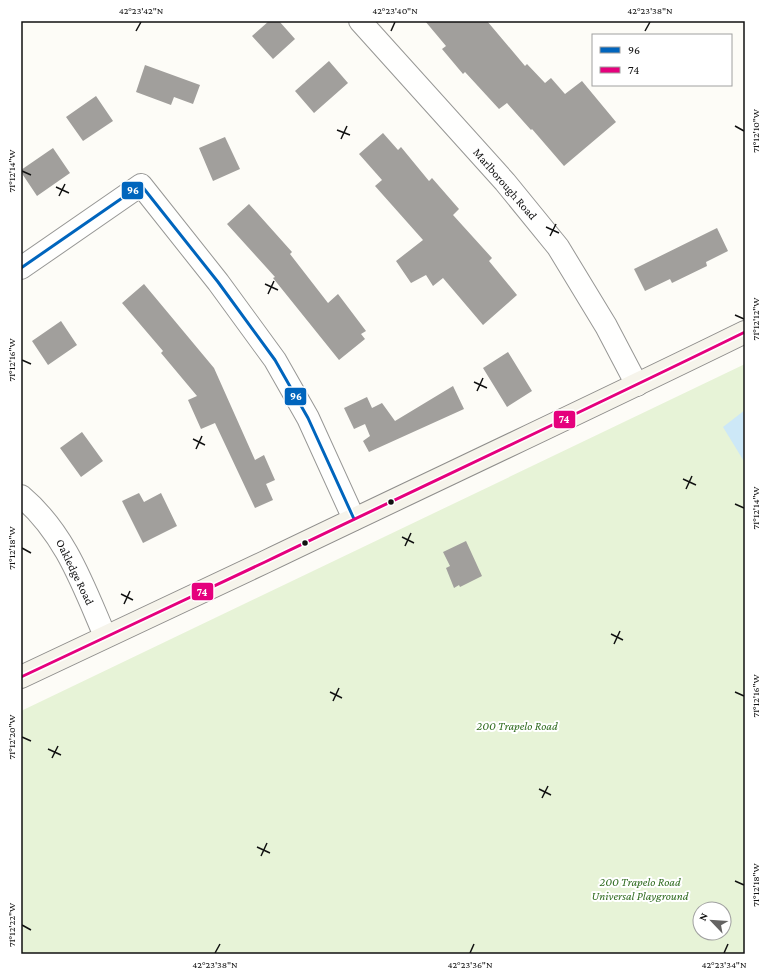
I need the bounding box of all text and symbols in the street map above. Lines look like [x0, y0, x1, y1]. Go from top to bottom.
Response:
text: 42°23'42"N [119, 5, 164, 16]
text: 42°23'40"N [372, 5, 418, 16]
text: 42°23'38"N [627, 5, 673, 16]
legend [592, 34, 732, 86]
text: 96 [628, 43, 640, 57]
text: 74 [628, 63, 639, 77]
text: 71°12'10"W [750, 108, 761, 153]
street label: Marlborough Road [470, 145, 540, 223]
text: 71°12'14"W [6, 149, 17, 193]
line badge: 96 [121, 181, 144, 200]
text: 96 [127, 184, 139, 196]
text: 71°12'12"W [750, 297, 761, 340]
text: 71°12'16"W [6, 338, 17, 382]
line badge: 96 [284, 387, 307, 406]
text: 96 [290, 390, 302, 402]
line badge: 74 [553, 410, 576, 429]
text: 74 [559, 413, 569, 425]
text: 71°12'14"W [750, 486, 761, 530]
unlabelled marker [386, 497, 396, 507]
text: 71°12'18"W [6, 525, 17, 570]
street label: Oakledge Road [53, 537, 97, 608]
unlabelled marker [300, 538, 310, 548]
line badge: 74 [191, 582, 214, 601]
text: 74 [197, 586, 207, 598]
text: 71°12'16"W [750, 674, 761, 718]
text: 71°12'20"W [6, 714, 17, 760]
park label: 200 Trapelo Road [476, 719, 558, 733]
text: 71°12'18"W [750, 862, 761, 907]
park label: 200 Trapelo Road Universal Playground [591, 875, 689, 903]
north arrow [692, 901, 732, 941]
text: 71°12'22"W [6, 902, 17, 947]
text: N [696, 910, 710, 923]
text: 42°23'38"N [192, 959, 238, 970]
text: 42°23'36"N [447, 959, 493, 970]
text: 42°23'34"N [702, 959, 747, 970]

